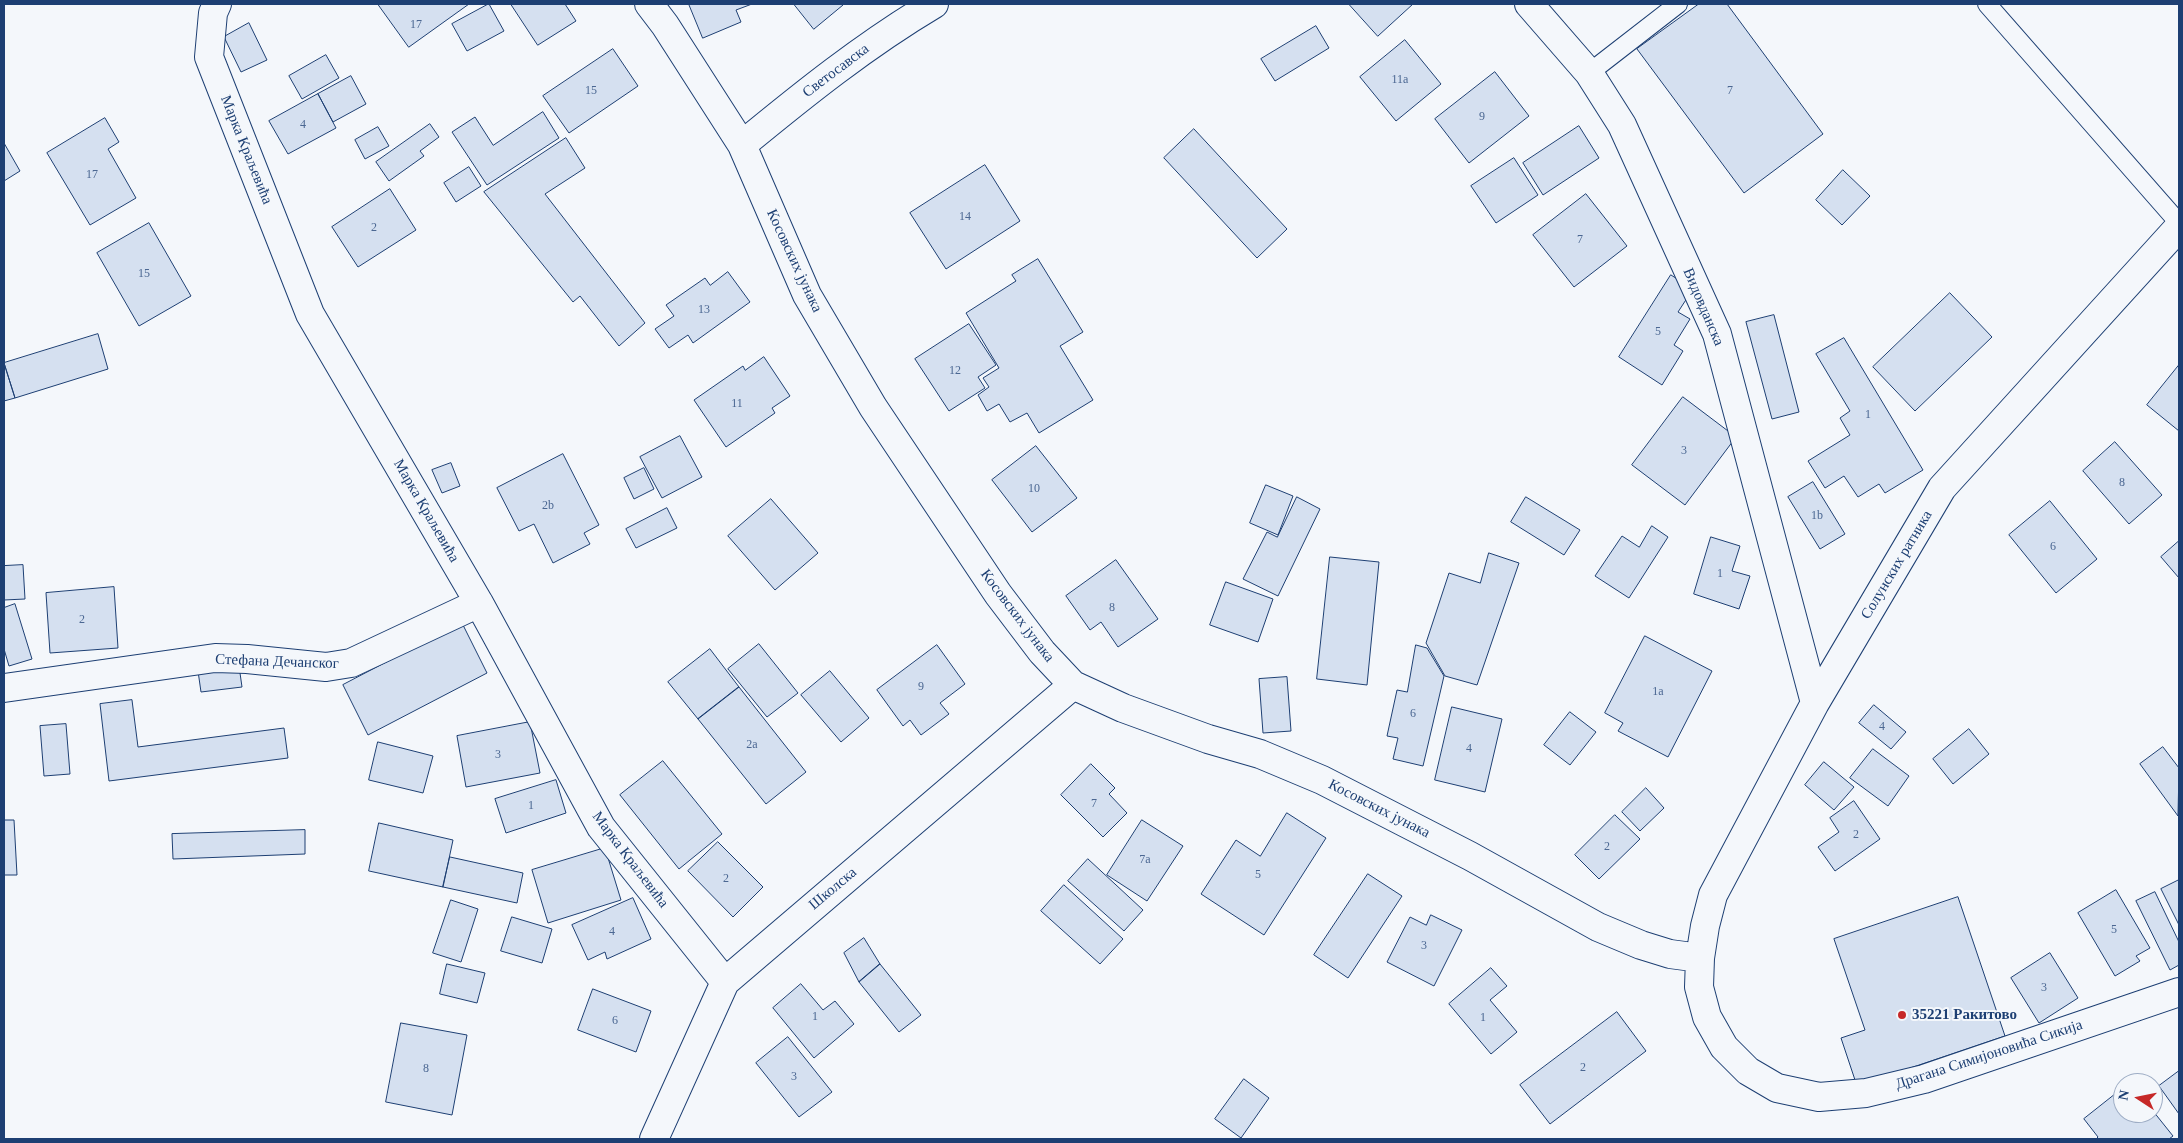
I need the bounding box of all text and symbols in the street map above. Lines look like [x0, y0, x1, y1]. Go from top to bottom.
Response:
house number: 17 [410, 18, 422, 32]
street label: Светосавска [799, 40, 873, 102]
house number: 11a [1392, 73, 1408, 87]
house number: 15 [585, 84, 597, 98]
house number: 7 [1727, 84, 1733, 98]
street label: Марка Краљевића [216, 93, 276, 207]
house number: 9 [1479, 110, 1485, 124]
house number: 4 [300, 118, 306, 132]
house number: 17 [86, 168, 98, 182]
street label: Косовских јунака [762, 207, 826, 315]
house number: 14 [959, 210, 971, 224]
house number: 2 [371, 221, 377, 235]
house number: 7 [1577, 233, 1583, 247]
street label: Видовданска [1679, 265, 1727, 349]
house number: 15 [138, 267, 150, 281]
house number: 13 [698, 303, 710, 317]
house number: 5 [1655, 325, 1661, 339]
house number: 12 [949, 364, 961, 378]
house number: 11 [731, 397, 743, 411]
house number: 1 [1865, 408, 1871, 422]
house number: 3 [1681, 444, 1687, 458]
street label: Марка Краљевића [389, 456, 463, 566]
house number: 8 [2119, 476, 2125, 490]
house number: 10 [1028, 482, 1040, 496]
house number: 2b [542, 499, 554, 513]
street label: Солунских ратника [1857, 507, 1937, 623]
house number: 1b [1811, 509, 1823, 523]
house number: 6 [2050, 540, 2056, 554]
street label: Косовских јунака [976, 566, 1058, 666]
house number: 1 [1717, 567, 1723, 581]
house number: 8 [1109, 601, 1115, 615]
house number: 2 [79, 613, 85, 627]
street label: Стефана Дечанског [215, 651, 339, 673]
house number: 9 [918, 680, 924, 694]
house number: 1a [1652, 685, 1664, 699]
house number: 6 [1410, 707, 1416, 721]
house number: 4 [1879, 720, 1885, 734]
house number: 2a [746, 738, 758, 752]
house number: 4 [1466, 742, 1472, 756]
house number: 3 [495, 748, 501, 762]
street label: Косовских јунака [1325, 776, 1433, 842]
house number: 7 [1091, 797, 1097, 811]
house number: 1 [528, 799, 534, 813]
street label: Марка Краљевића [588, 808, 672, 912]
house number: 2 [1853, 828, 1859, 842]
house number: 2 [1604, 840, 1610, 854]
house number: 7a [1139, 853, 1151, 867]
street label: Школска [805, 864, 861, 914]
house number: 5 [1255, 868, 1261, 882]
house number: 2 [723, 872, 729, 886]
house number: 5 [2111, 923, 2117, 937]
house number: 4 [609, 925, 615, 939]
house number: 3 [1421, 939, 1427, 953]
house number: 3 [2041, 981, 2047, 995]
place label: 35221 Ракитово [1912, 1006, 2017, 1024]
marker: 35221 Ракитово [1896, 1009, 1908, 1021]
house number: 1 [812, 1010, 818, 1024]
house number: 1 [1480, 1011, 1486, 1025]
house number: 6 [612, 1014, 618, 1028]
street label: Драгана Симијоновића Сикија [1893, 1016, 2085, 1094]
house number: 2 [1580, 1061, 1586, 1075]
house number: 8 [423, 1062, 429, 1076]
house number: 3 [791, 1070, 797, 1084]
north arrow [2113, 1073, 2163, 1123]
text: N [2115, 1089, 2132, 1102]

